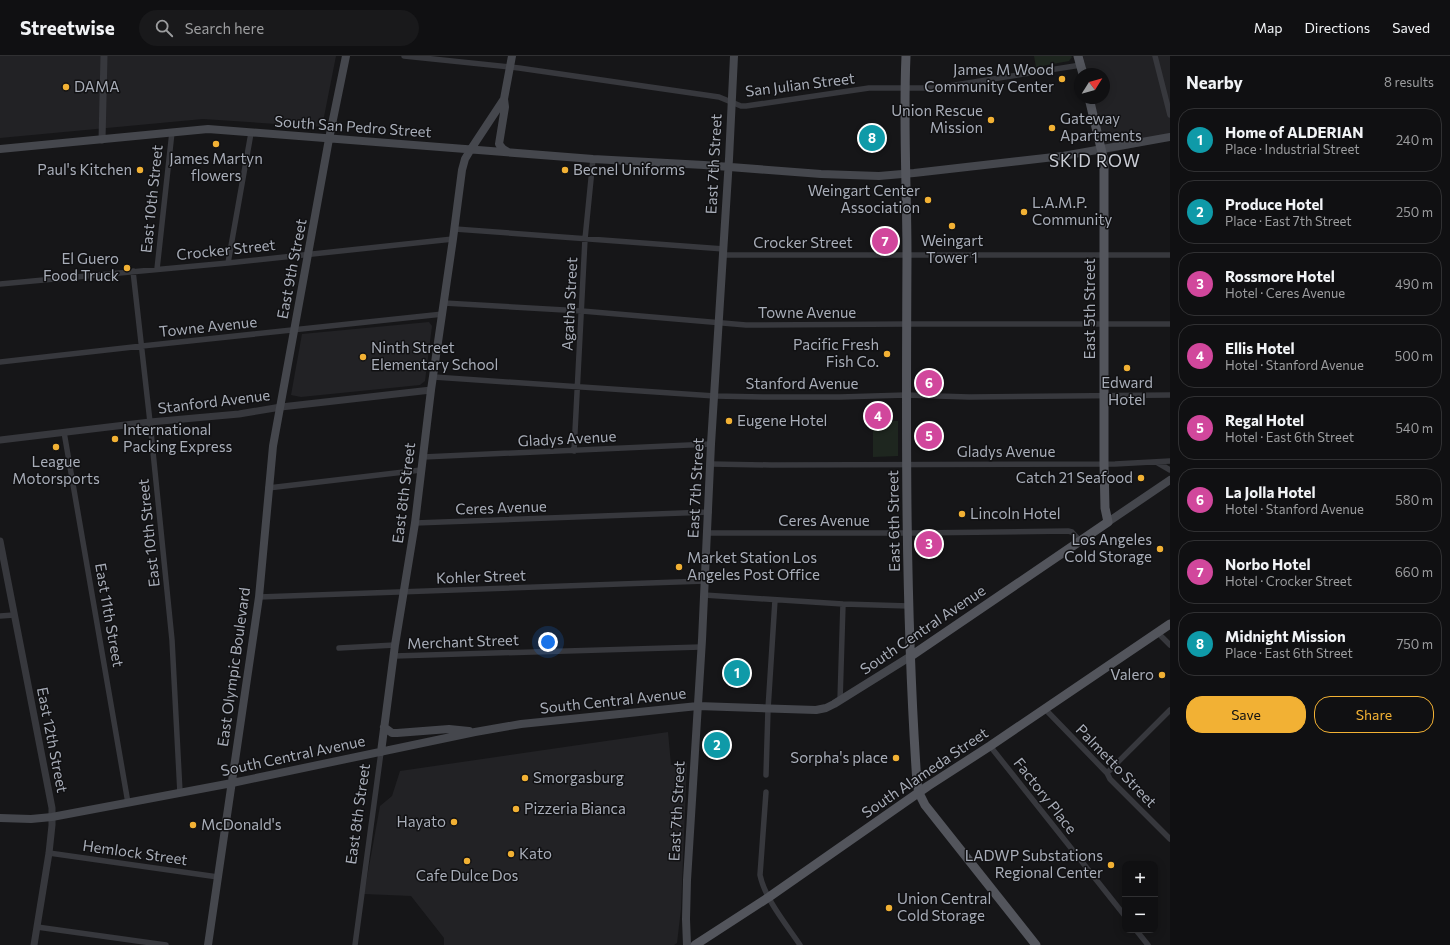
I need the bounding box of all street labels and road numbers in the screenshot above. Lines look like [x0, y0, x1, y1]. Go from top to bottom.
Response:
street label: San Julian Street [744, 68, 856, 100]
street label: South San Pedro Street [274, 112, 432, 140]
street label: East 7th Street [701, 113, 725, 215]
street label: East 10th Street [136, 144, 166, 254]
street label: East 9th Street [272, 217, 310, 320]
street label: Crocker Street [753, 233, 853, 251]
street label: Crocker Street [176, 235, 276, 263]
street label: Agatha Street [558, 257, 580, 351]
street label: East 5th Street [1080, 258, 1098, 360]
street label: Towne Avenue [758, 303, 856, 321]
street label: Towne Avenue [158, 312, 258, 340]
street label: Stanford Avenue [745, 374, 859, 392]
street label: Stanford Avenue [157, 385, 271, 417]
street label: Gladys Avenue [517, 426, 617, 450]
street label: East 7th Street [683, 437, 707, 539]
street label: East 8th Street [388, 441, 418, 544]
street label: Gladys Avenue [957, 442, 1055, 460]
street label: East 6th Street [883, 470, 903, 572]
street label: East 10th Street [133, 478, 163, 588]
street label: Ceres Avenue [455, 496, 547, 518]
street label: Ceres Avenue [778, 511, 870, 529]
street label: East 11th Street [92, 561, 128, 668]
street label: Kohler Street [436, 565, 526, 587]
street label: South Central Avenue [856, 581, 989, 678]
street label: East Olympic Boulevard [213, 586, 253, 748]
street label: Merchant Street [407, 630, 519, 652]
street label: South Central Avenue [539, 683, 687, 717]
street label: East 12th Street [34, 685, 72, 794]
street label: Palmetto Street [1073, 720, 1161, 811]
street label: South Alameda Street [858, 723, 991, 821]
street label: South Central Avenue [219, 731, 367, 779]
street label: Factory Place [1011, 754, 1081, 837]
street label: East 7th Street [664, 760, 688, 862]
street label: East 8th Street [341, 762, 373, 865]
street label: Hemlock Street [81, 836, 189, 868]

